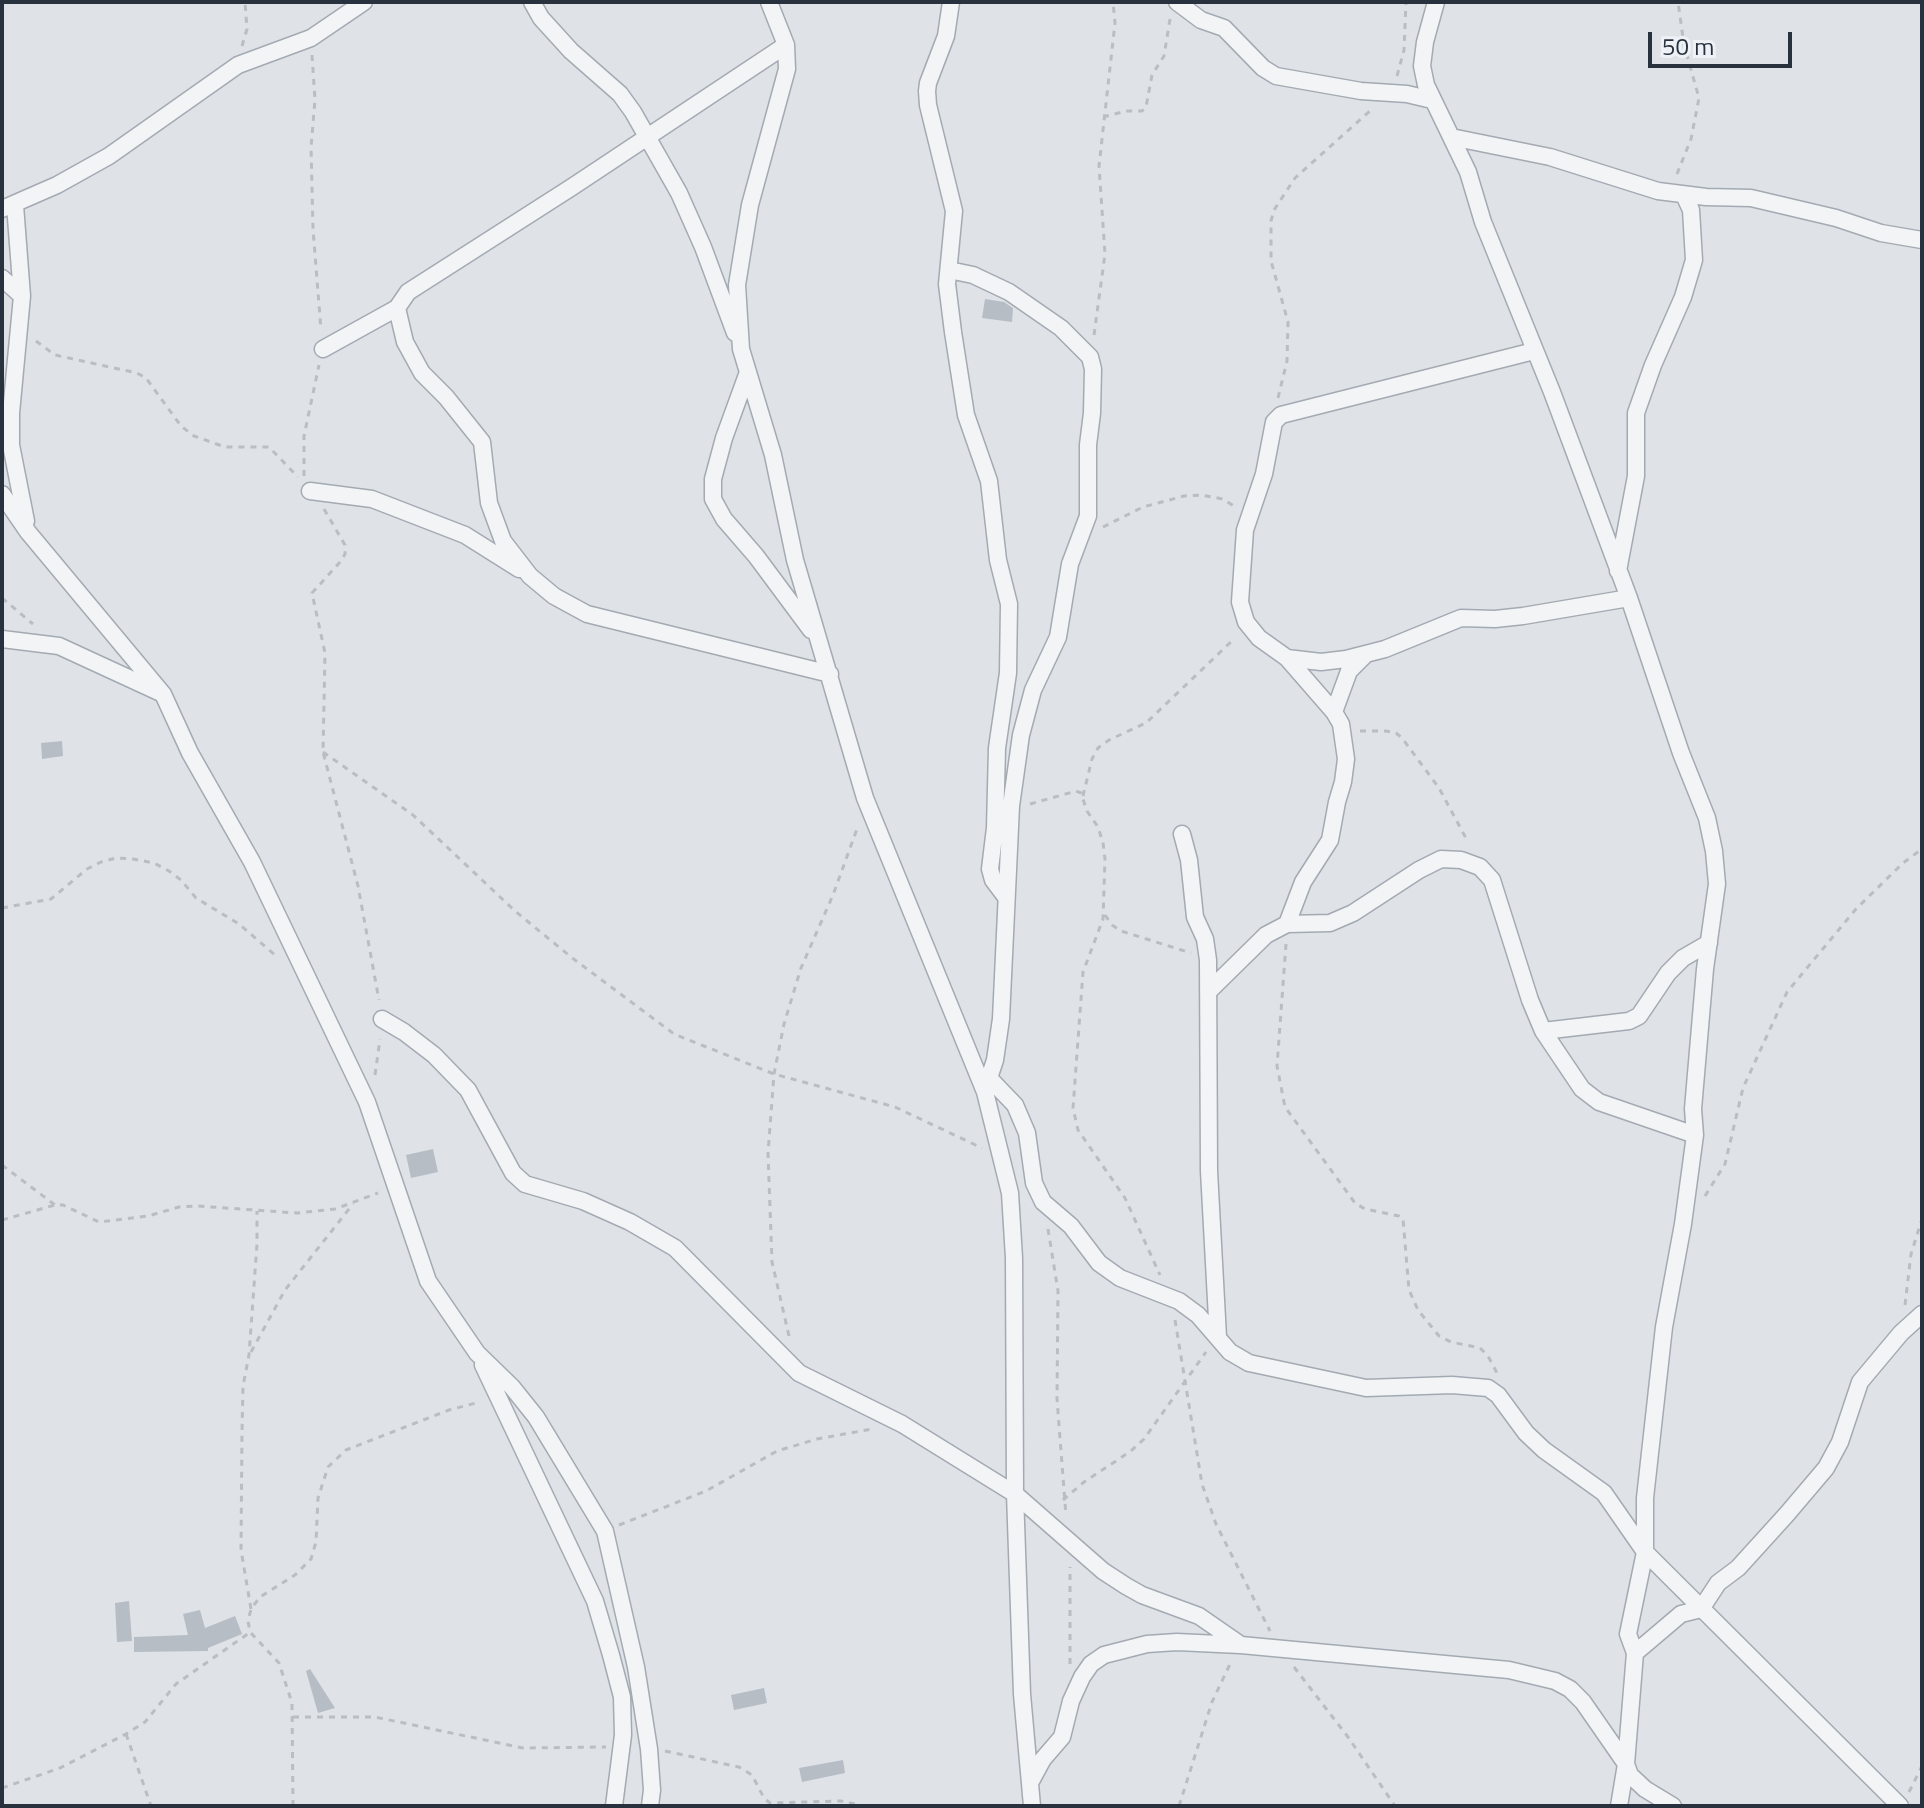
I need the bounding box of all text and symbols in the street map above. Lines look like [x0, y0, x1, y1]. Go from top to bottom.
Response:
scale bar [1652, 16, 1796, 66]
text: 50 m [1662, 28, 1714, 64]

